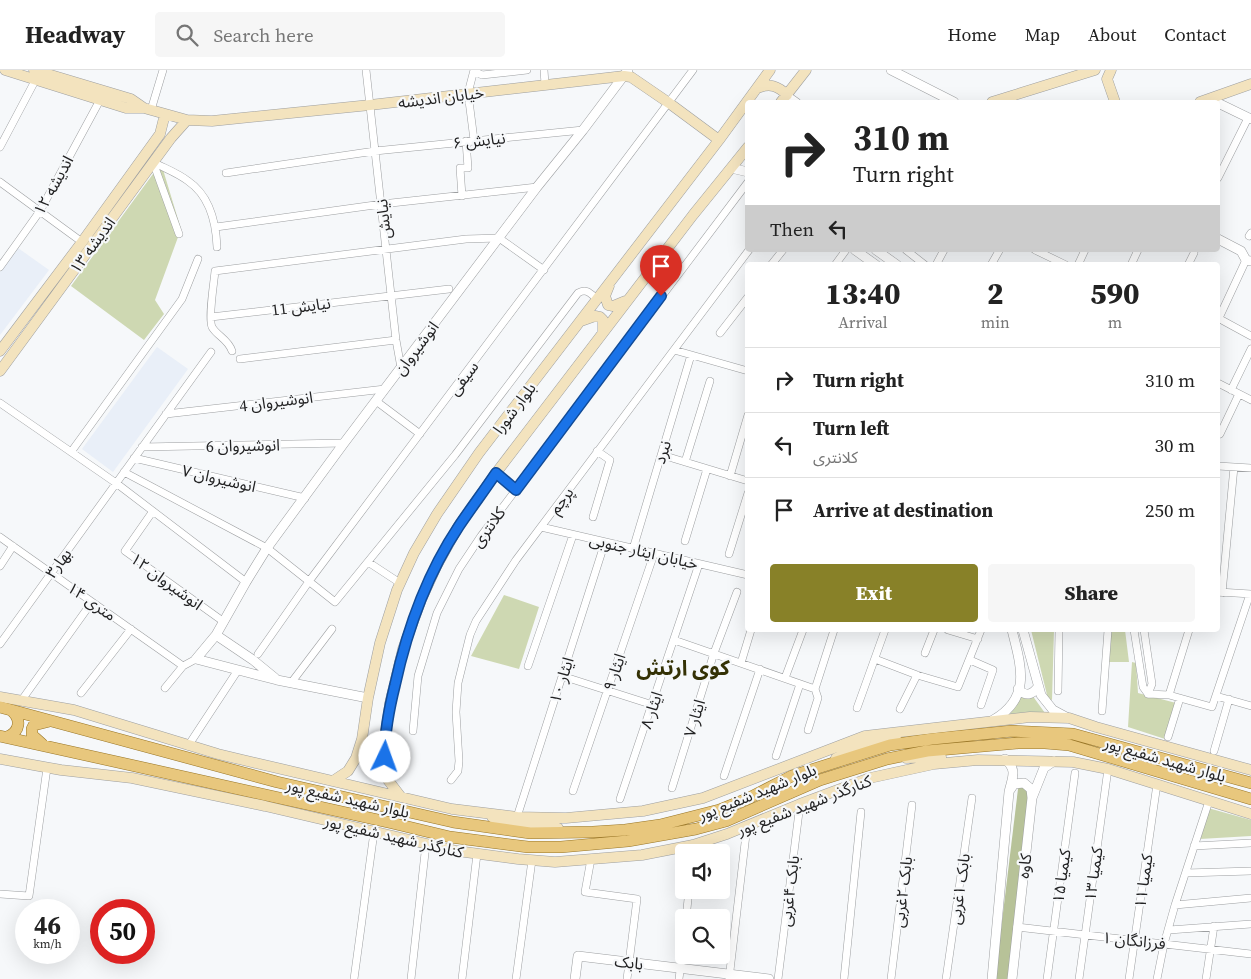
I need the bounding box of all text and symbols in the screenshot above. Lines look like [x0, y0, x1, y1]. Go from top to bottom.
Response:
search box [155, 12, 505, 57]
text: Headway [25, 18, 125, 51]
icon: search [173, 21, 201, 49]
text: Search here [213, 22, 314, 48]
text: Home [948, 22, 997, 47]
text: Map [1025, 22, 1060, 47]
text: About [1088, 22, 1136, 47]
text: Contact [1164, 22, 1226, 47]
street label: خیابان اندیشه [397, 81, 485, 113]
text: 310 m [853, 114, 949, 162]
icon: right [770, 120, 835, 185]
street label: نیایش ۶ [452, 126, 506, 154]
street label: اندیشه ۱۲ [28, 151, 78, 219]
text: Turn right [853, 159, 954, 189]
street label: نیایش [370, 198, 396, 240]
street label: اندیشه ۱۳ [64, 212, 120, 278]
icon: left [824, 215, 852, 243]
text: Then [770, 216, 814, 242]
pin [640, 245, 682, 296]
icon: arrive [647, 252, 675, 280]
text: 13:40 [825, 273, 900, 314]
text: 2 [987, 273, 1004, 314]
text: 590 [1090, 273, 1140, 314]
street label: نیایش 11 [270, 291, 332, 321]
text: Arrival [838, 311, 888, 333]
text: min [981, 311, 1010, 333]
text: m [1108, 311, 1122, 333]
street label: انوشیروان [388, 316, 444, 380]
street label: سیفی [443, 356, 483, 400]
icon: right [770, 366, 798, 394]
text: Turn right [813, 367, 904, 393]
text: 310 m [1145, 367, 1195, 393]
street label: بلوار شورا [487, 378, 541, 438]
street label: انوشیروان 4 [238, 386, 314, 416]
text: Turn left [813, 415, 889, 441]
icon: left [770, 431, 798, 459]
text: 30 m [1154, 432, 1195, 458]
street label: انوشیروان 6 [206, 433, 280, 457]
street label: نبرد [648, 438, 676, 466]
text: کلانتری [813, 446, 858, 468]
street label: انوشیروان ۷ [180, 459, 258, 497]
street label: پرچم [544, 482, 580, 519]
icon: arrive [770, 496, 798, 524]
text: Arrive at destination [813, 497, 993, 523]
text: 250 m [1145, 497, 1195, 523]
street label: کلانتری [466, 502, 510, 552]
street label: خیابان ایثار جنوبی [587, 528, 701, 574]
street label: بهار۳ [40, 544, 76, 582]
street label: انوشیروان ۱۲ [126, 547, 208, 615]
button: Exit [770, 564, 978, 622]
button: Share [988, 564, 1195, 622]
street label: ۱۴ متری [63, 576, 121, 626]
street label: ایثار ۹ [597, 650, 631, 694]
district label: کوی ارتش [636, 653, 730, 682]
street label: ایثار ۱۰ [543, 654, 579, 706]
street label: ایثار ۸ [634, 688, 668, 732]
street label: ایثار ۷ [678, 697, 710, 739]
position arrow [358, 730, 410, 782]
street label: بلوار شهید شفیع پور [1100, 731, 1228, 789]
street label: بلوار شهید شفیع پور [694, 758, 820, 828]
street label: کنارگذر شهید شفیع پور [733, 769, 876, 843]
street label: بلوار شهید شفیع پور [283, 773, 412, 825]
street label: کنارگذر شهید شفیع پور [321, 809, 466, 865]
map controls [675, 844, 730, 964]
button: sound [675, 844, 730, 899]
street label: کیمیا ۱۳ [1078, 845, 1108, 903]
street label: کیمیا ۱۵ [1046, 847, 1076, 905]
street label: بابک ۱غربی [943, 852, 975, 926]
street label: کاوه [1012, 852, 1036, 880]
street label: کیمیا ۱۱ [1128, 852, 1158, 910]
street label: بابک ۴غربی [774, 854, 804, 928]
street label: بابک ۲غربی [887, 855, 917, 929]
speed limit sign: 50 [90, 899, 155, 964]
text: 46 [34, 908, 61, 942]
button: search [675, 909, 730, 964]
street label: فرزانگان ۱ [1101, 926, 1167, 954]
text: km/h [33, 936, 62, 952]
street label: بابک [613, 949, 645, 975]

